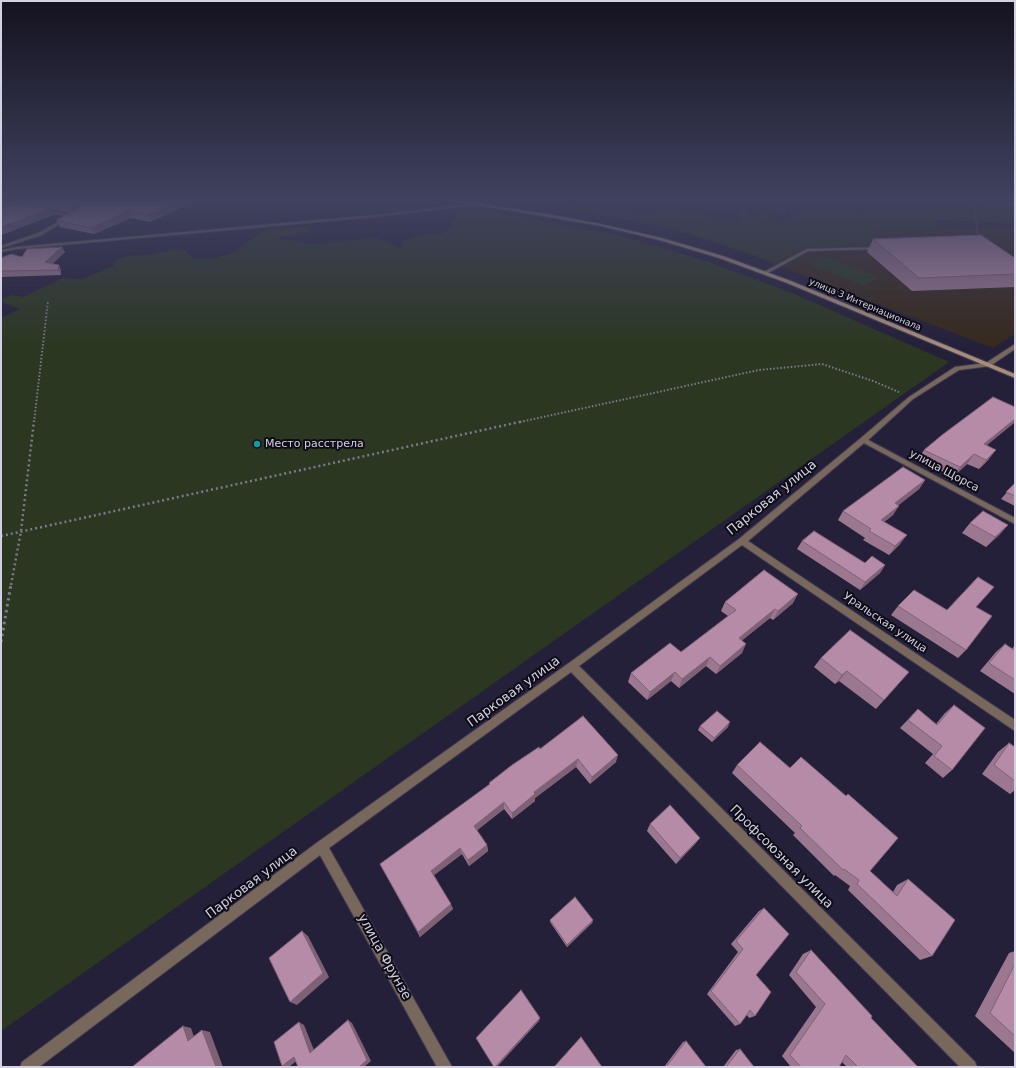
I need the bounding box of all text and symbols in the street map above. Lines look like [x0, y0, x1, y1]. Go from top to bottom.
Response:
street label: улица 3 Интернационала [807, 276, 923, 334]
place label: Место расстрела [265, 437, 364, 451]
marker: Место расстрела [252, 439, 262, 449]
street label: улица Щорса [907, 447, 981, 495]
street label: Парковая улица [724, 457, 820, 539]
street label: Уральская улица [841, 590, 929, 656]
street label: Парковая улица [465, 653, 563, 731]
street label: Профсоюзная улица [726, 802, 836, 912]
street label: Парковая улица [203, 843, 301, 923]
street label: улица Фрунзе [354, 911, 414, 1003]

